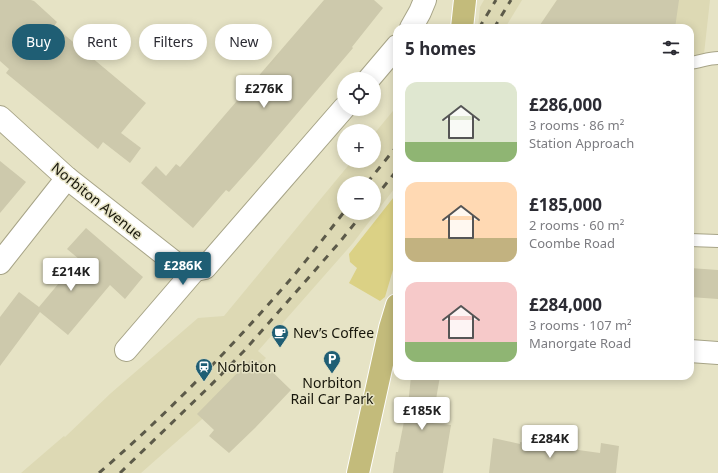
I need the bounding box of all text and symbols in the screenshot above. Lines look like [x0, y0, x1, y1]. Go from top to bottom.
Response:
chip: Buy [12, 24, 65, 60]
chip: Rent [73, 24, 131, 60]
chip: Filters [139, 24, 207, 60]
chip: New [215, 24, 272, 60]
text: 5 homes [405, 37, 476, 60]
icon: filters [660, 37, 682, 59]
map controls [337, 72, 381, 220]
button: locate [337, 72, 381, 116]
pin: £276K [236, 75, 292, 109]
text: £276K [245, 79, 283, 97]
text: £286,000 [529, 93, 602, 116]
icon: home [437, 98, 485, 146]
text: 3 rooms · 86 m² [529, 116, 624, 134]
button: + [337, 124, 381, 168]
text: Station Approach [529, 134, 634, 152]
street label: Norbiton Avenue [48, 158, 147, 243]
button: − [337, 176, 381, 220]
text: £185,000 [529, 193, 602, 216]
icon: home [437, 198, 485, 246]
text: 2 rooms · 60 m² [529, 216, 624, 234]
text: Coombe Road [529, 234, 615, 252]
pin: £286K [155, 252, 211, 286]
text: £286K [164, 256, 202, 274]
pin: £214K [43, 258, 99, 292]
text: £214K [52, 262, 90, 280]
text: £284,000 [529, 293, 602, 316]
icon: home [437, 298, 485, 346]
text: 3 rooms · 107 m² [529, 316, 632, 334]
cafe icon: Nev’s Coffee [270, 323, 290, 348]
place label: Nev’s Coffee [293, 323, 374, 342]
text: Manorgate Road [529, 334, 631, 352]
parking icon: Norbiton Rail Car Park [322, 349, 342, 374]
station icon: Norbiton [194, 357, 214, 382]
place label: Norbiton [217, 357, 276, 376]
place label: Norbiton Rail Car Park [290, 373, 374, 408]
pin: £185K [394, 397, 450, 431]
text: £185K [403, 401, 441, 419]
pin: £284K [522, 425, 578, 459]
text: £284K [531, 429, 569, 447]

